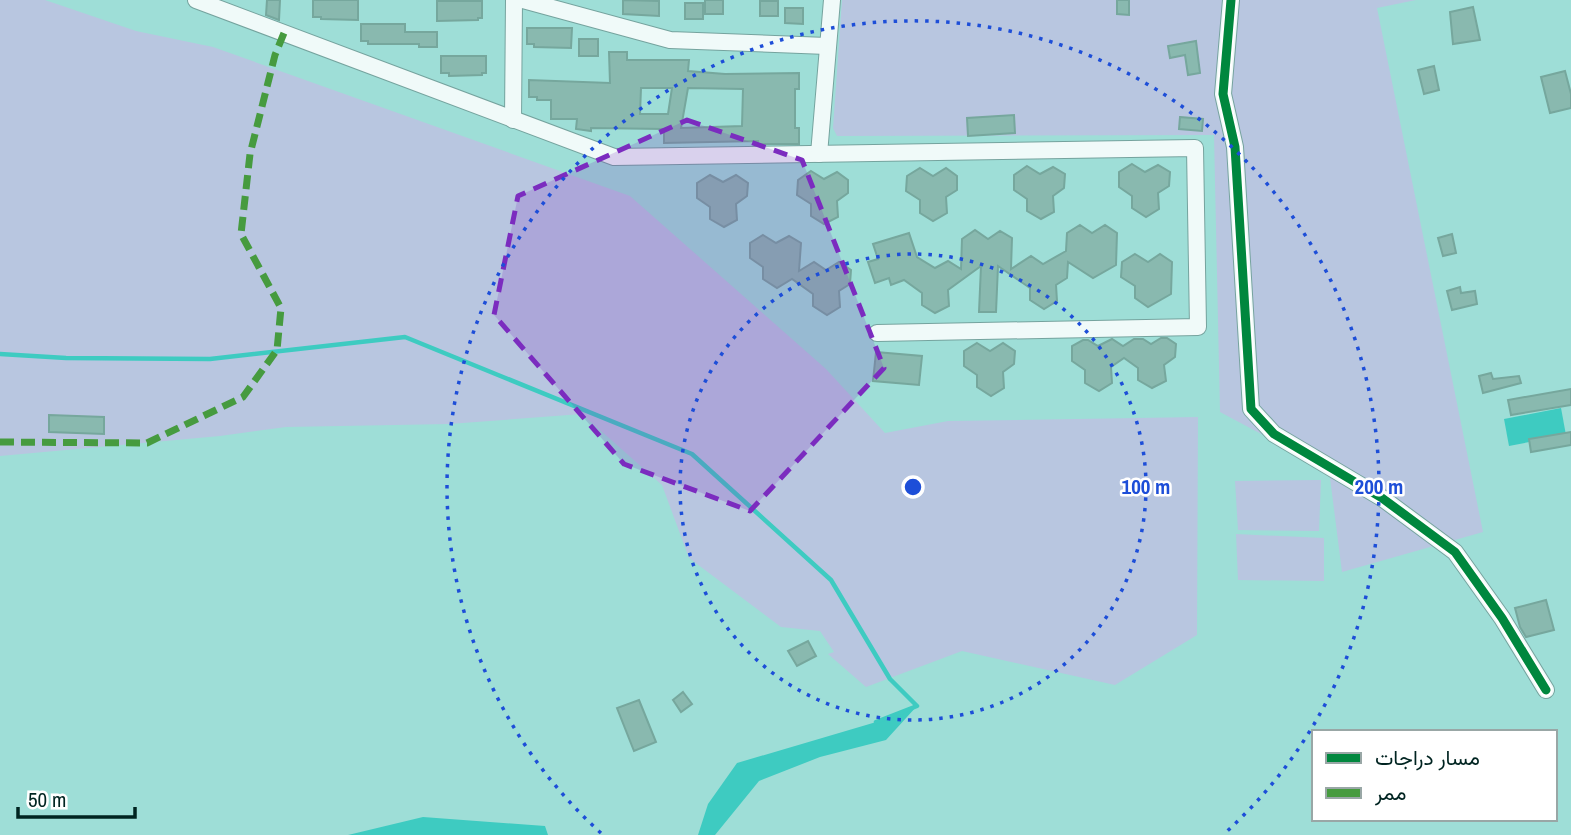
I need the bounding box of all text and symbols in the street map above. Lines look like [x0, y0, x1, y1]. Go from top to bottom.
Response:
text: 100 m [1122, 472, 1170, 501]
text: 200 m [1355, 472, 1403, 501]
centre of rings [901, 475, 925, 499]
legend [1312, 730, 1557, 821]
text: مسار دراجات [1375, 743, 1480, 772]
scale bar [18, 776, 135, 820]
text: ممر [1374, 778, 1406, 807]
text: 50 m [28, 785, 66, 814]

